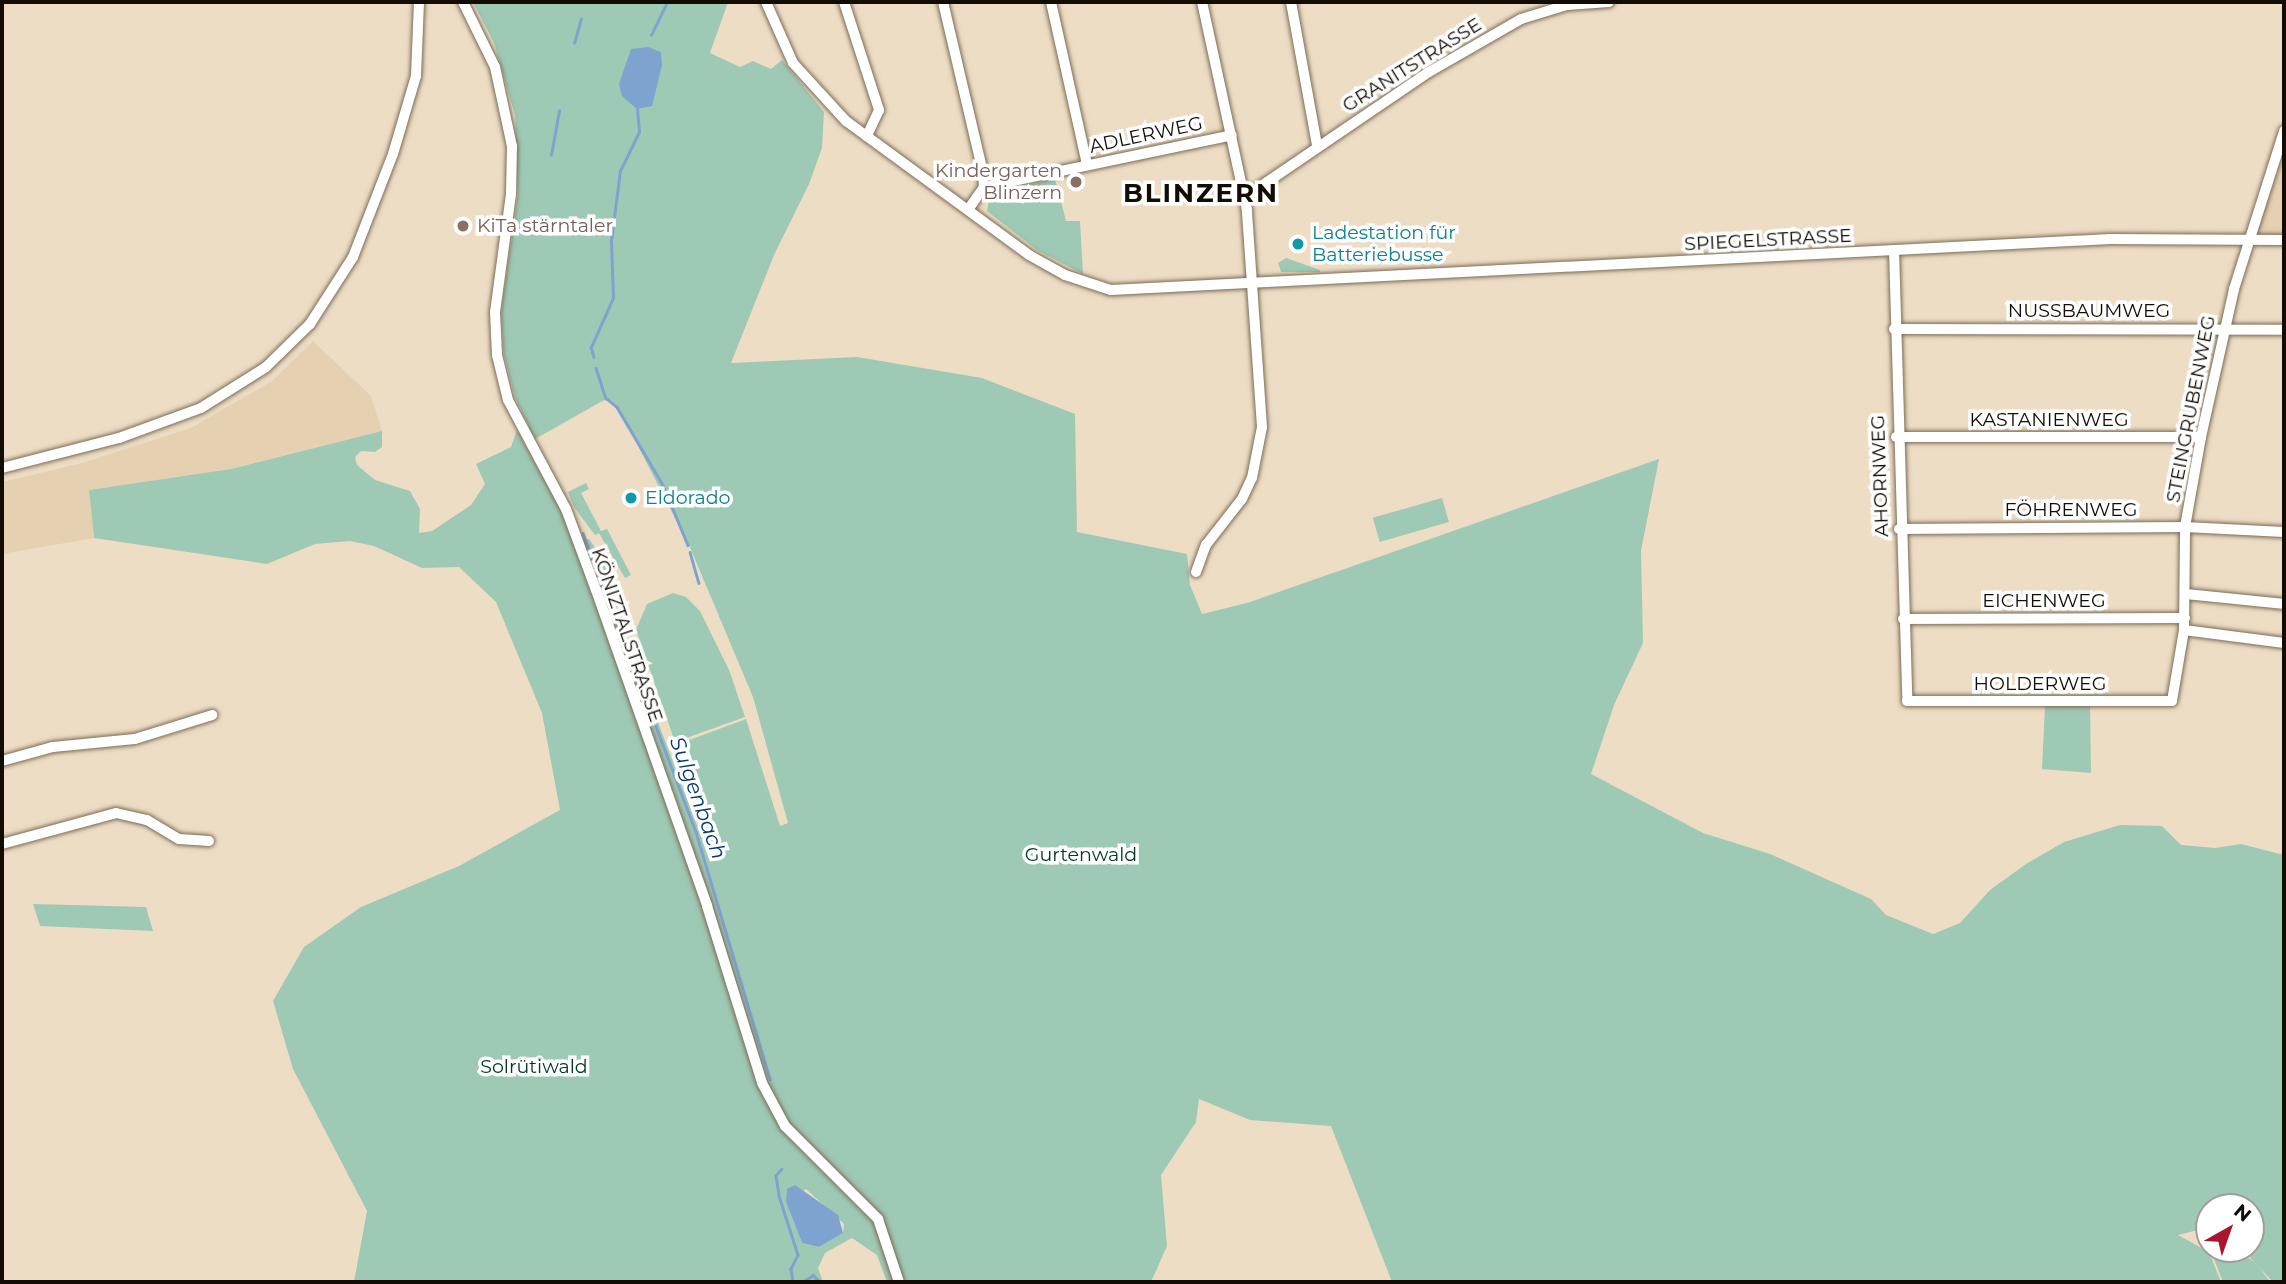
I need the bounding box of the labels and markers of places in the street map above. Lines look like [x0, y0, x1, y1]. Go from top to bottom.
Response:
place label: Kindergarten Blinzern [935, 160, 1062, 204]
marker: Kindergarten Blinzern [1068, 174, 1084, 190]
place label: KiTa stärntaler [477, 215, 613, 237]
marker: KiTa stärntaler [455, 218, 471, 234]
place label: Ladestation für Batteriebusse [1312, 222, 1456, 266]
marker: Ladestation für Batteriebusse [1290, 236, 1306, 252]
place label: Eldorado [645, 487, 730, 509]
marker: Eldorado [623, 490, 639, 506]

